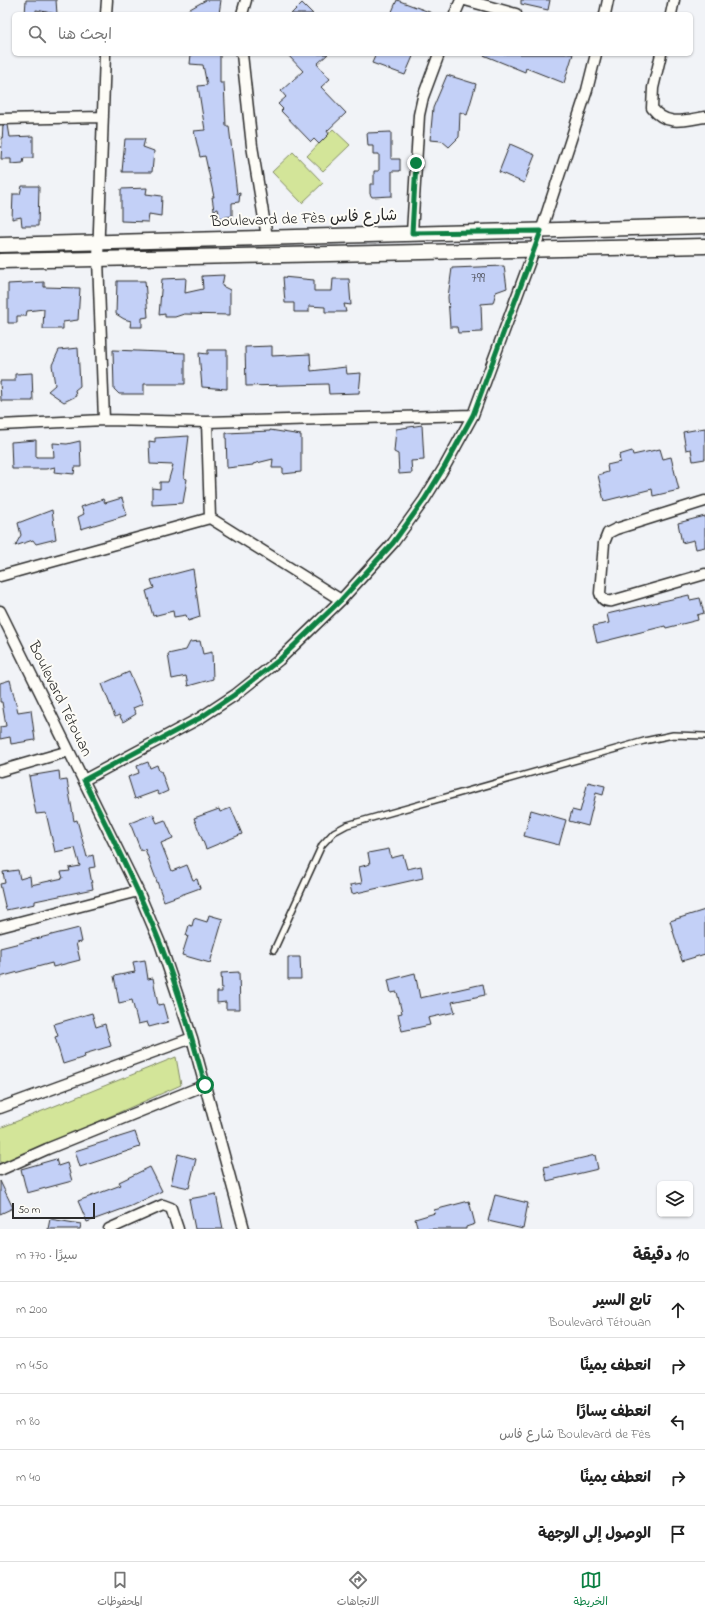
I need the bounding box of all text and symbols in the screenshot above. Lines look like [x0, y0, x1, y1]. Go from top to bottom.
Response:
search box [12, 12, 693, 56]
icon: search [26, 23, 48, 45]
text: ابحث هنا [58, 24, 112, 46]
route end [407, 154, 425, 172]
street label: Boulevard de Fès شارع فاس [209, 204, 398, 234]
house number: 799 [471, 268, 486, 289]
street label: Boulevard Tétouan [21, 636, 98, 761]
route start [196, 1076, 214, 1094]
map controls [657, 1181, 693, 1217]
button: layers [657, 1181, 693, 1217]
scale bar [12, 1201, 95, 1220]
text: 50 m [18, 1202, 40, 1218]
text: 10 دقيقة [633, 1243, 689, 1268]
text: سيرًا · 770 m [16, 1246, 78, 1265]
text: تابع السير [594, 1290, 651, 1312]
icon: ahead [667, 1299, 689, 1321]
text: 200 m [16, 1300, 47, 1319]
text: Boulevard Tétouan [549, 1313, 651, 1332]
text: انعطف يمينًا [580, 1355, 651, 1377]
icon: right [667, 1355, 689, 1377]
text: 450 m [16, 1356, 48, 1375]
text: انعطف يسارًا [576, 1401, 651, 1423]
icon: left [667, 1411, 689, 1433]
text: 80 m [16, 1412, 40, 1431]
text: Boulevard de Fès شارع فاس [499, 1425, 651, 1444]
text: انعطف يمينًا [580, 1467, 651, 1489]
icon: right [667, 1467, 689, 1489]
text: 40 m [16, 1468, 40, 1487]
text: الوصول إلى الوجهة [538, 1523, 651, 1545]
icon: arrive [667, 1523, 689, 1545]
tab: المحفوظات [97, 1569, 142, 1611]
tab: الاتجاهات [337, 1569, 379, 1611]
tab: الخريطة [574, 1569, 608, 1611]

